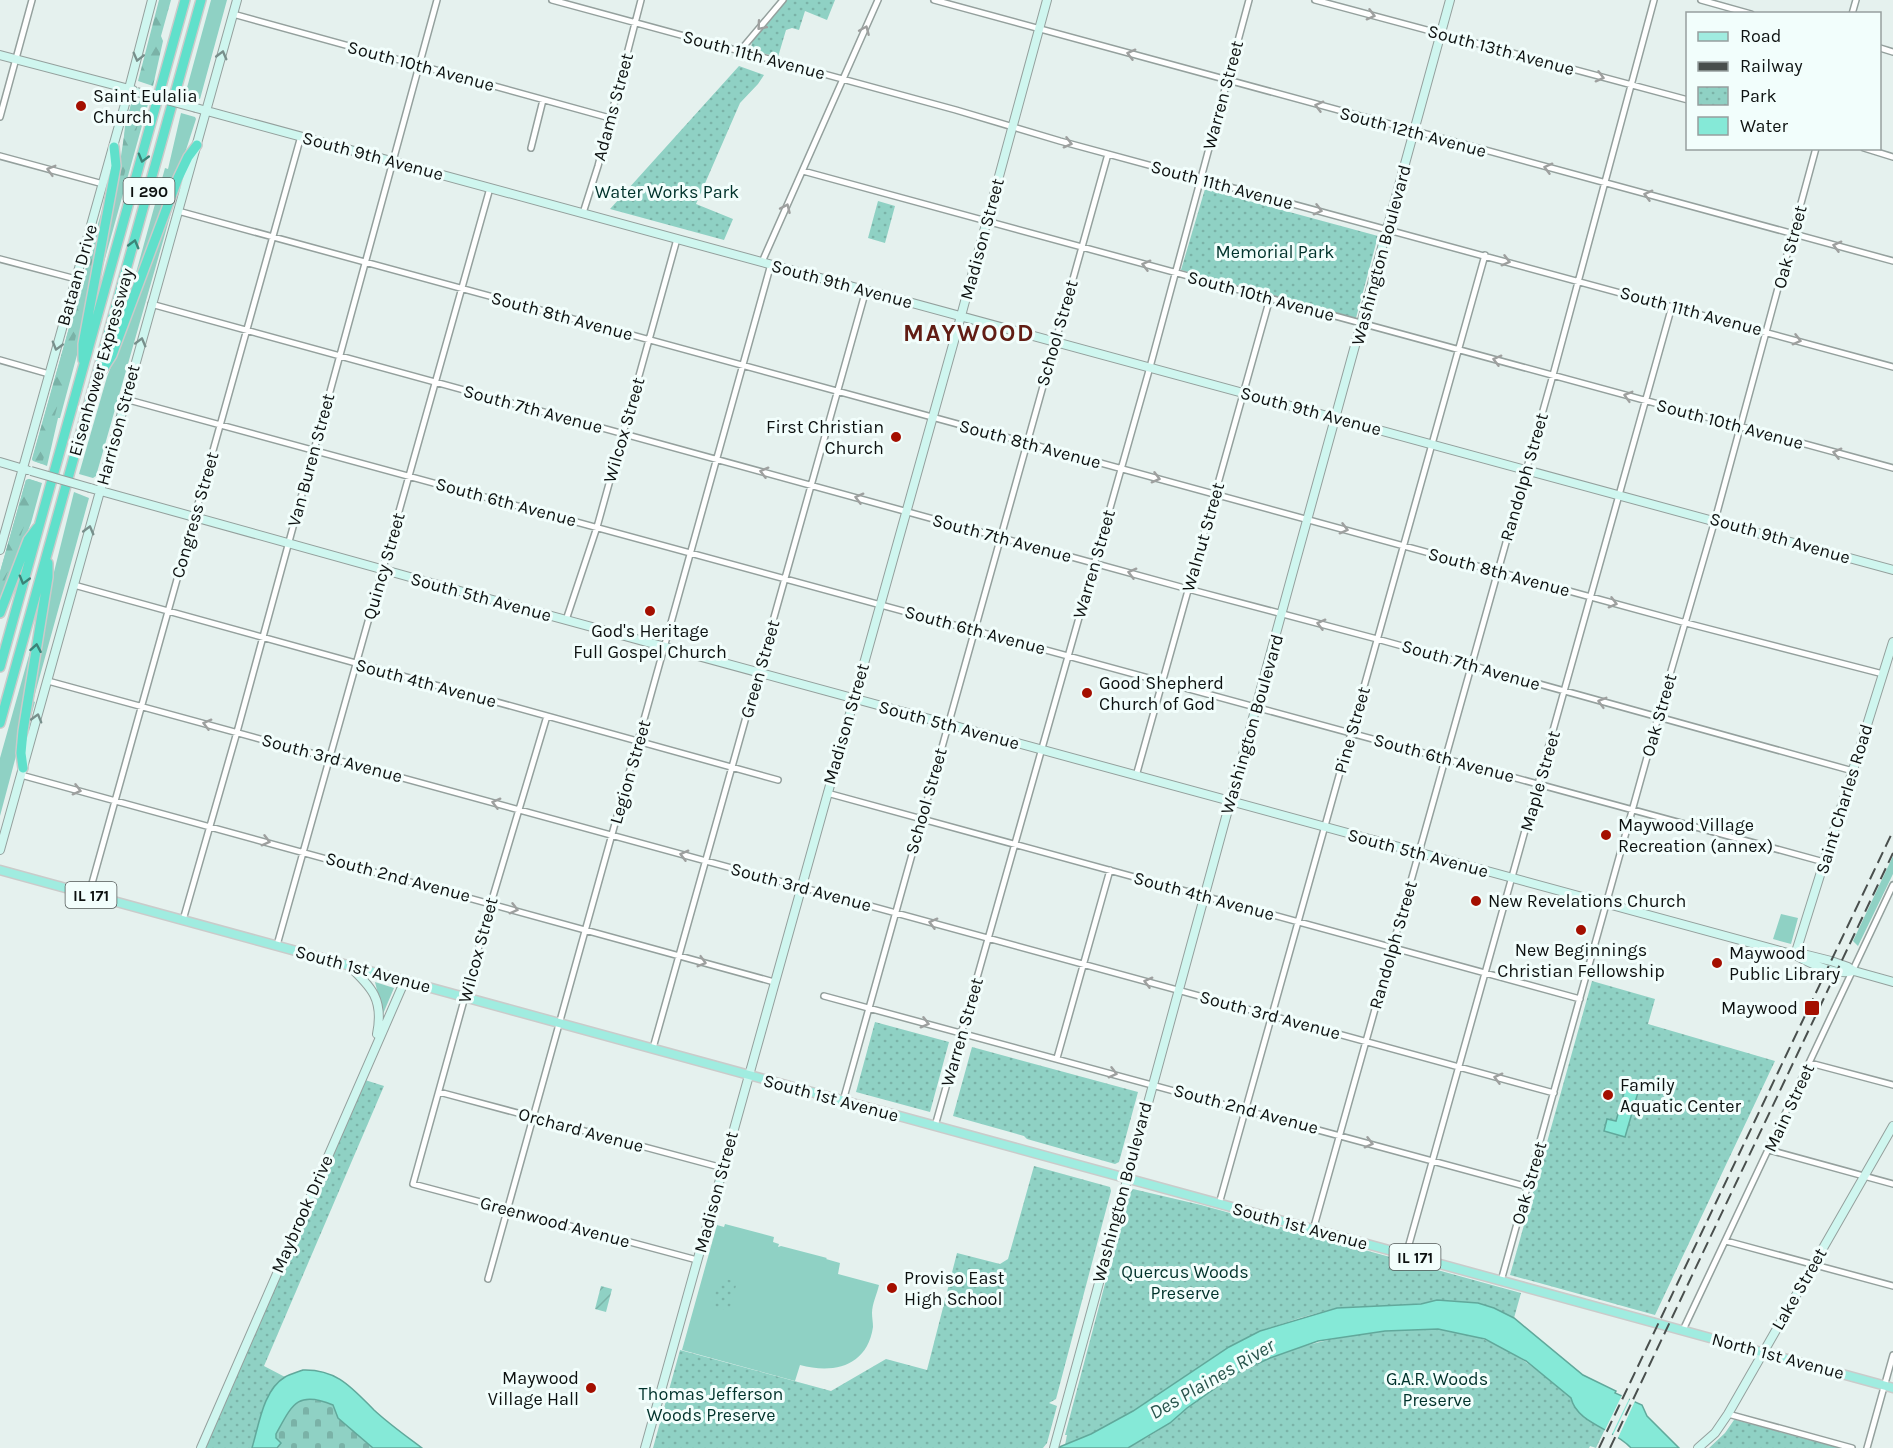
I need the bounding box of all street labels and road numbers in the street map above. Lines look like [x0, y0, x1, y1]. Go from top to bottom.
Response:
street label: South 13th Avenue [1425, 20, 1577, 80]
street label: South 11th Avenue [680, 25, 828, 85]
street label: South 10th Avenue [345, 36, 497, 96]
street label: Warren Street [1198, 38, 1248, 152]
street label: Adams Street [588, 50, 638, 163]
street label: South 12th Avenue [1337, 102, 1489, 162]
street label: South 9th Avenue [300, 127, 446, 185]
street label: South 11th Avenue [1148, 155, 1296, 215]
street label: Washington Boulevard [1346, 162, 1416, 348]
street label: Madison Street [955, 176, 1009, 302]
road number: I 290 [124, 178, 174, 204]
street label: Oak Street [1768, 203, 1812, 291]
street label: Bataan Drive [52, 222, 102, 328]
street label: South 9th Avenue [769, 255, 915, 313]
street label: Eisenhower Expressway [64, 265, 139, 459]
street label: South 10th Avenue [1185, 266, 1337, 326]
street label: School Street [1031, 277, 1083, 389]
street label: South 11th Avenue [1617, 281, 1765, 341]
street label: South 8th Avenue [489, 287, 635, 345]
street label: Harrison Street [91, 362, 145, 488]
street label: Wilcox Street [598, 375, 650, 485]
street label: South 7th Avenue [461, 380, 605, 438]
street label: South 9th Avenue [1238, 382, 1384, 440]
street label: Van Buren Street [283, 391, 339, 529]
street label: South 10th Avenue [1654, 394, 1806, 454]
street label: Randolph Street [1495, 410, 1553, 544]
street label: South 8th Avenue [957, 415, 1103, 473]
street label: Congress Street [166, 449, 224, 581]
street label: South 6th Avenue [433, 473, 579, 531]
street label: Walnut Street [1177, 480, 1229, 594]
street label: Warren Street [1068, 507, 1120, 621]
street label: South 9th Avenue [1707, 507, 1853, 569]
street label: South 7th Avenue [930, 509, 1074, 567]
street label: Quincy Street [358, 510, 410, 622]
street label: South 8th Avenue [1426, 543, 1572, 601]
street label: South 5th Avenue [408, 568, 554, 626]
street label: South 6th Avenue [902, 601, 1048, 659]
street label: Green Street [735, 617, 785, 721]
street label: Washington Boulevard [1216, 631, 1288, 817]
street label: South 7th Avenue [1399, 635, 1543, 695]
street label: South 4th Avenue [353, 654, 499, 712]
street label: Madison Street [818, 661, 874, 787]
street label: Oak Street [1637, 671, 1681, 759]
street label: Pine Street [1329, 684, 1375, 776]
street label: South 5th Avenue [876, 696, 1022, 754]
street label: Legion Street [605, 717, 655, 827]
street label: Saint Charles Road [1811, 721, 1877, 877]
street label: Maple Street [1515, 728, 1565, 834]
street label: South 3rd Avenue [259, 729, 405, 787]
street label: South 6th Avenue [1371, 729, 1517, 787]
street label: School Street [900, 745, 952, 857]
street label: South 5th Avenue [1345, 824, 1491, 882]
street label: South 2nd Avenue [323, 847, 473, 907]
street label: South 3rd Avenue [728, 858, 874, 916]
street label: South 4th Avenue [1131, 867, 1277, 925]
street label: Randolph Street [1364, 878, 1422, 1012]
road number: IL 171 [66, 882, 116, 908]
street label: Wilcox Street [453, 895, 503, 1005]
street label: South 1st Avenue [293, 940, 433, 998]
street label: Warren Street [936, 975, 988, 1089]
street label: South 3rd Avenue [1197, 986, 1343, 1044]
street label: Main Street [1759, 1060, 1819, 1156]
street label: South 1st Avenue [761, 1069, 901, 1127]
street label: South 2nd Avenue [1171, 1079, 1321, 1139]
street label: Washington Boulevard [1087, 1099, 1157, 1285]
street label: Orchard Avenue [516, 1103, 646, 1157]
street label: Madison Street [689, 1129, 743, 1255]
street label: Oak Street [1507, 1139, 1551, 1227]
street label: Maybrook Drive [266, 1152, 338, 1276]
street label: Greenwood Avenue [478, 1191, 632, 1253]
street label: South 1st Avenue [1230, 1197, 1370, 1255]
road number: IL 171 [1390, 1244, 1440, 1270]
street label: Lake Street [1767, 1244, 1831, 1334]
street label: North 1st Avenue [1709, 1328, 1847, 1384]

